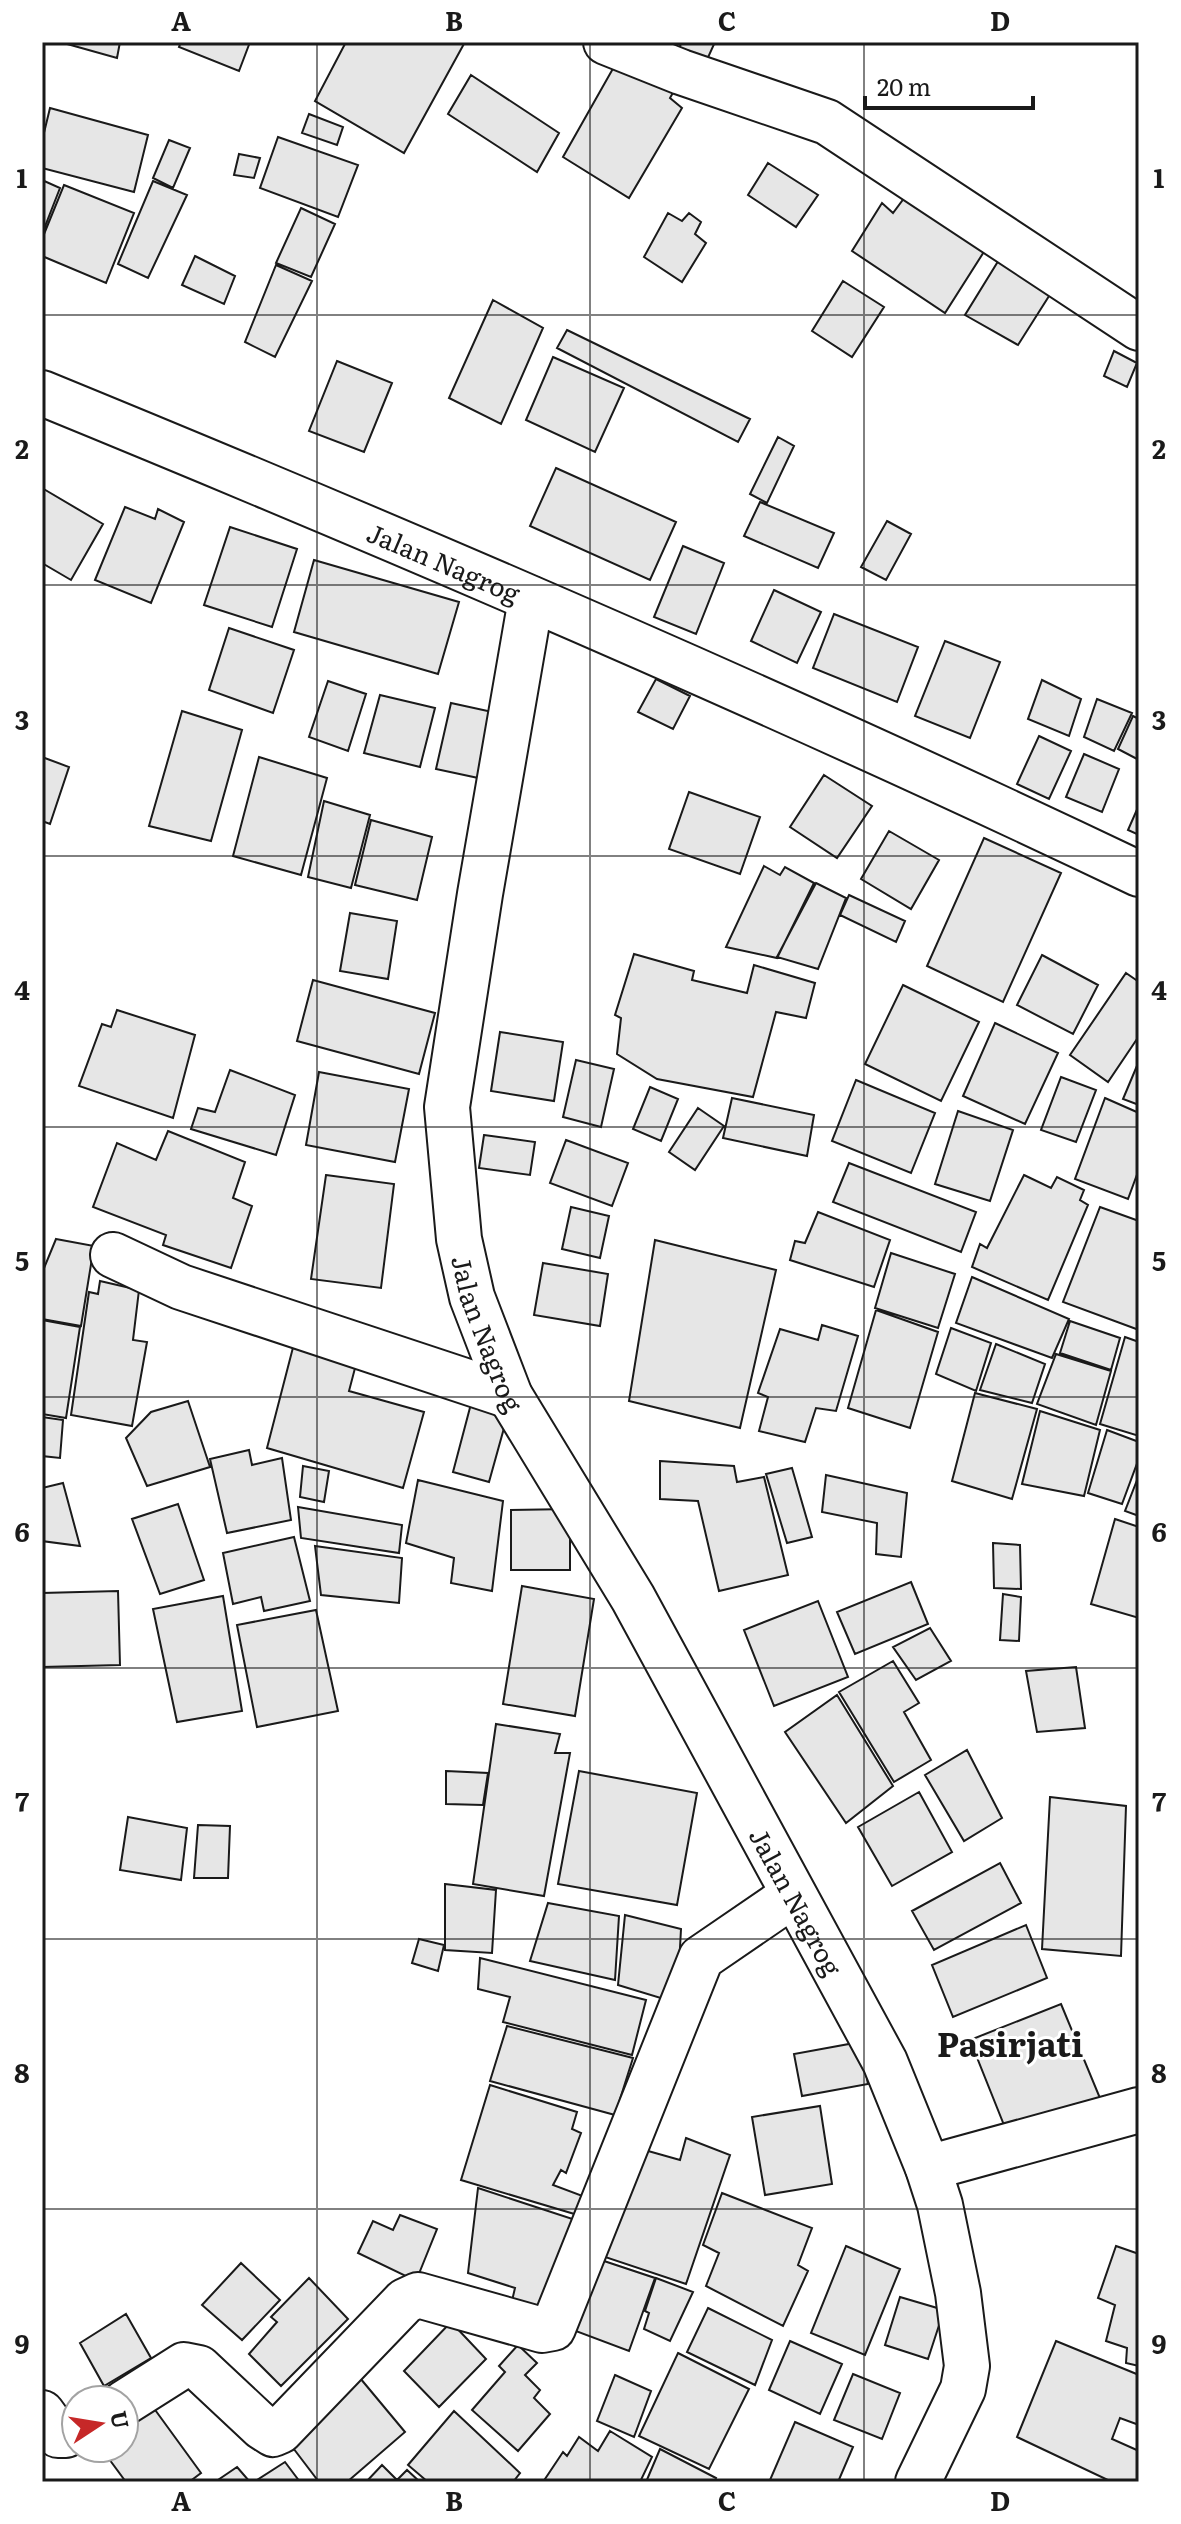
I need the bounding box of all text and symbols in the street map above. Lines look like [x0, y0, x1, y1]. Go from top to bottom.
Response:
text: A [171, 0, 191, 39]
text: B [445, 0, 463, 39]
text: C [718, 0, 736, 39]
text: D [990, 0, 1010, 39]
scale bar [865, 60, 1033, 110]
text: 20 m [877, 68, 931, 103]
text: 1 [17, 157, 28, 196]
text: 1 [1154, 157, 1165, 196]
text: 2 [15, 428, 29, 467]
text: 2 [1152, 428, 1166, 467]
street label: Jalan Nagrog [362, 511, 527, 611]
text: 3 [15, 699, 29, 738]
text: 3 [1152, 699, 1166, 738]
text: 4 [14, 969, 30, 1008]
text: 4 [1151, 969, 1167, 1008]
text: 5 [15, 1240, 29, 1279]
text: 5 [1152, 1240, 1166, 1279]
street label: Jalan Nagrog [444, 1251, 535, 1419]
text: 6 [14, 1511, 30, 1550]
text: 6 [1151, 1511, 1167, 1550]
text: 7 [15, 1781, 29, 1820]
text: 7 [1152, 1781, 1166, 1820]
street label: Jalan Nagrog [741, 1820, 854, 1982]
district label: Pasirjati [937, 2017, 1083, 2067]
text: 8 [14, 2052, 30, 2091]
text: 8 [1151, 2052, 1167, 2091]
text: 9 [15, 2323, 30, 2362]
text: 9 [1152, 2323, 1167, 2362]
north arrow [60, 2384, 140, 2464]
text: U [103, 2408, 139, 2431]
text: A [171, 2480, 191, 2519]
text: B [445, 2480, 463, 2519]
text: C [718, 2480, 736, 2519]
text: D [990, 2480, 1010, 2519]

